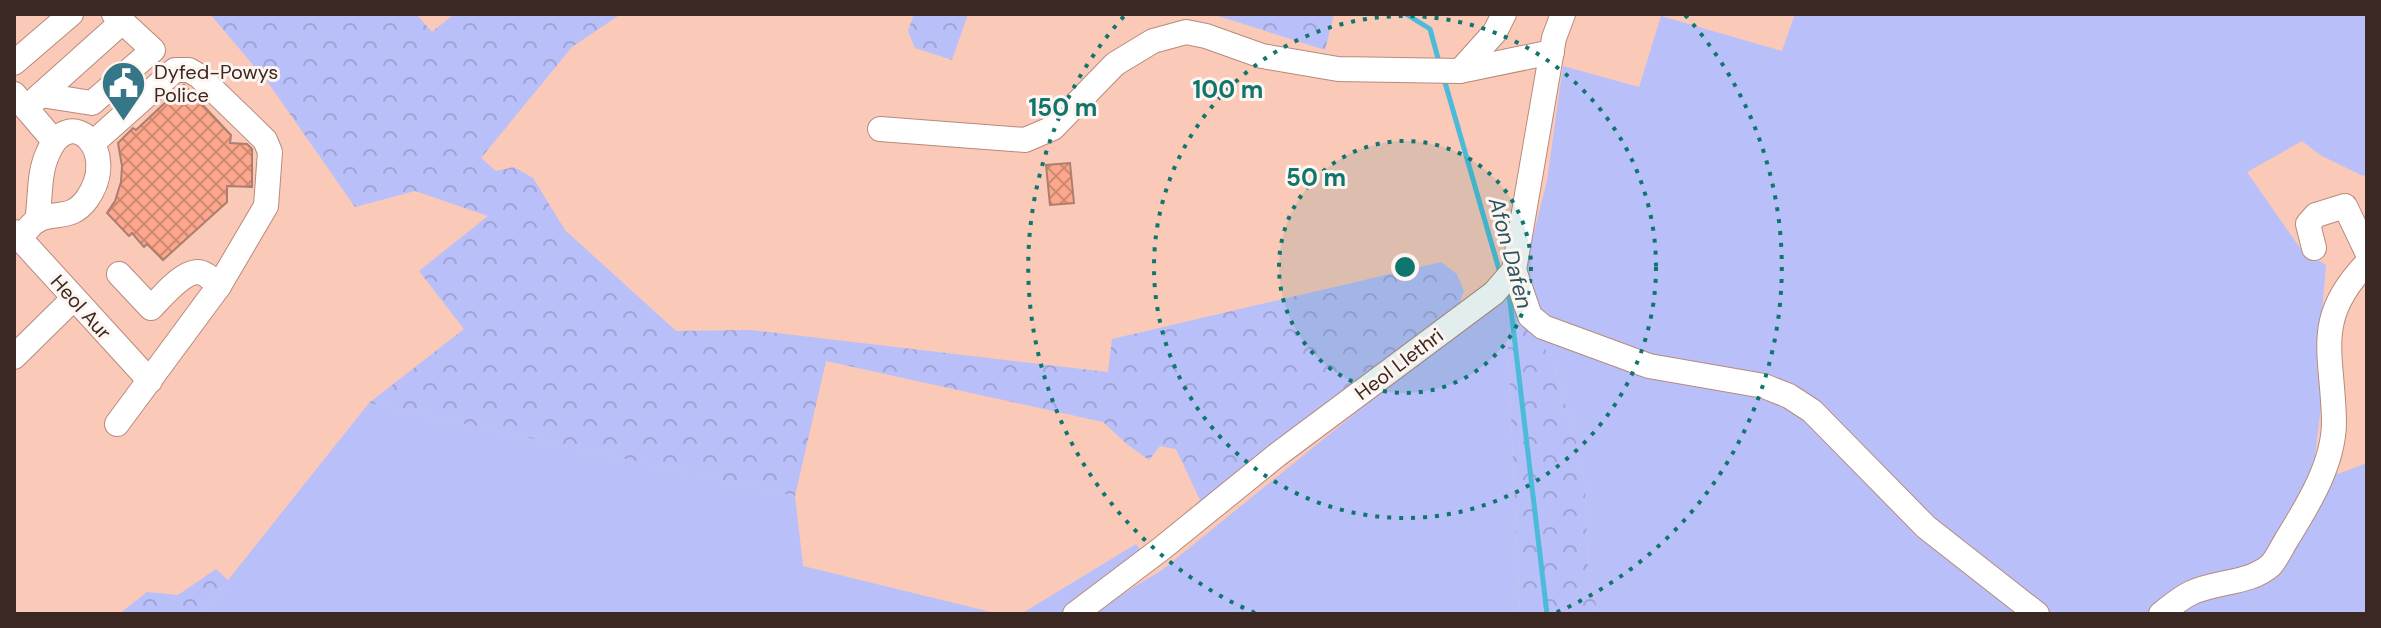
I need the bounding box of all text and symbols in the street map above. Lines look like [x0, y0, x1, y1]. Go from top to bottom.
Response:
public building icon: Dyfed-Powys Police [99, 59, 147, 122]
place label: Dyfed-Powys Police [154, 59, 278, 108]
text: 100 m [1193, 74, 1263, 105]
text: 150 m [1029, 92, 1097, 123]
text: 50 m [1286, 162, 1346, 193]
water label: Afon Dafen [1482, 193, 1539, 312]
centre of rings [1391, 253, 1419, 281]
street label: Heol Aur [45, 269, 117, 345]
street label: Heol Llethri [1350, 322, 1448, 406]

